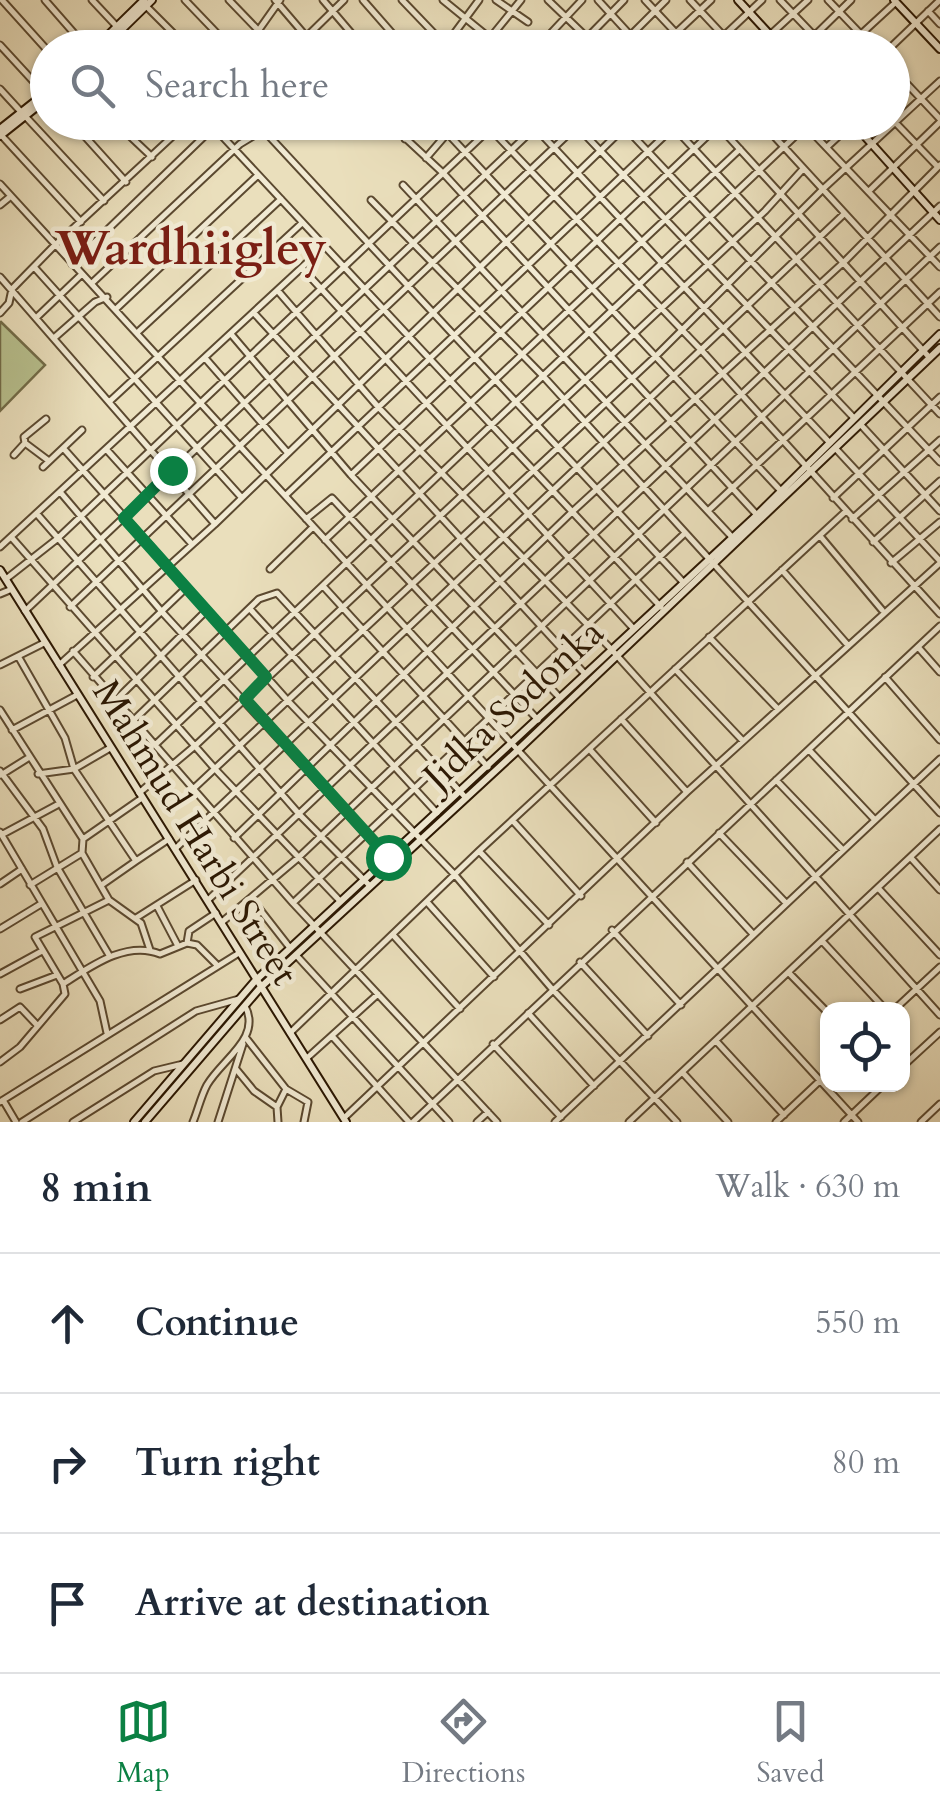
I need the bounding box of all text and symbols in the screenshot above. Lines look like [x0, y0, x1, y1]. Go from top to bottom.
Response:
search box [30, 30, 910, 140]
icon: search [65, 58, 120, 113]
text: Search here [145, 59, 329, 111]
district label: Wardhiigley [54, 216, 327, 281]
route end [150, 448, 196, 494]
street label: Jidka Sodonka [408, 607, 615, 805]
street label: Mahmud Harbi Street [80, 670, 310, 995]
route start [366, 835, 412, 881]
map controls [820, 1002, 910, 1092]
button: locate [820, 1002, 910, 1092]
text: 8 min [40, 1159, 152, 1216]
text: Walk · 630 m [715, 1165, 900, 1209]
icon: ahead [40, 1296, 95, 1351]
text: Continue [135, 1297, 299, 1349]
text: 550 m [815, 1301, 900, 1345]
icon: right [40, 1436, 95, 1491]
text: Turn right [135, 1437, 320, 1489]
text: 80 m [832, 1441, 900, 1485]
icon: arrive [40, 1576, 95, 1631]
text: Arrive at destination [135, 1577, 490, 1629]
tab: Map [116, 1694, 171, 1792]
tab: Directions [402, 1694, 525, 1792]
tab: Saved [756, 1694, 824, 1792]

